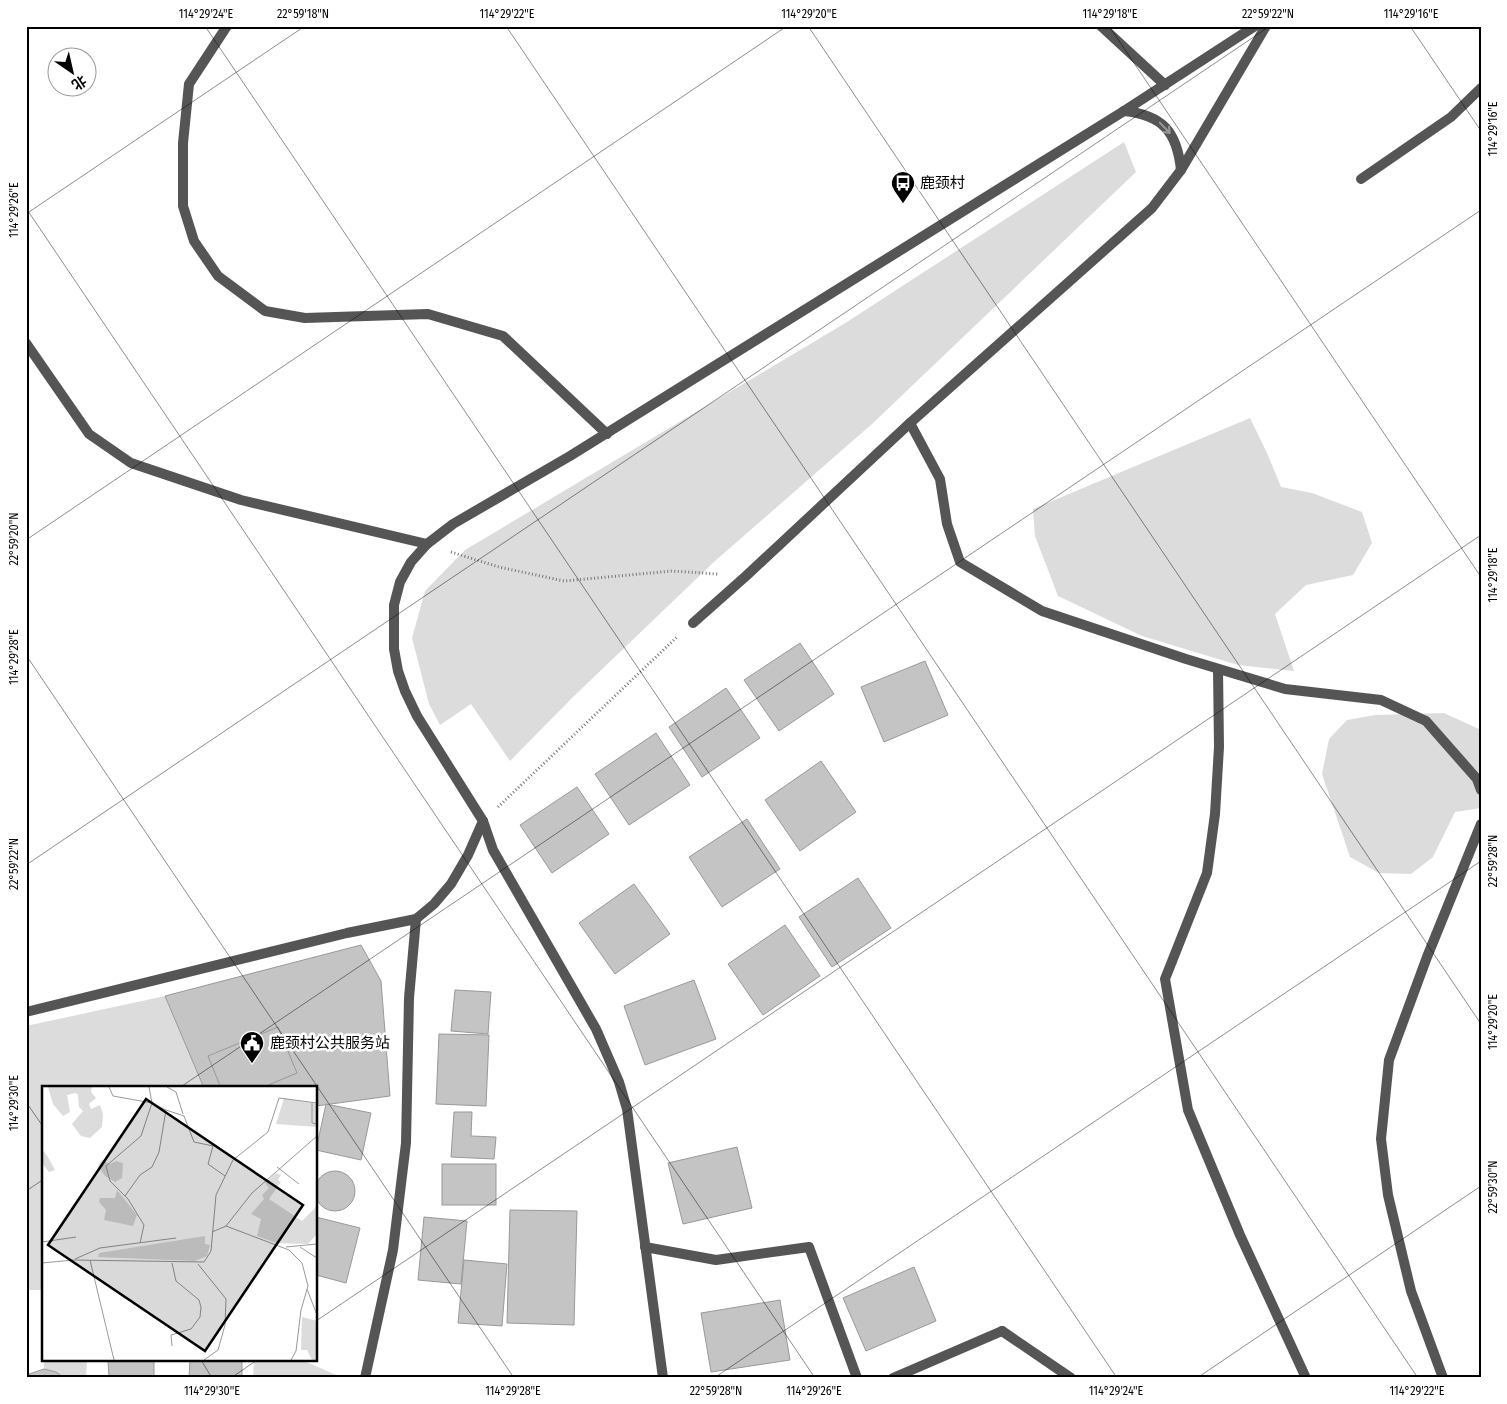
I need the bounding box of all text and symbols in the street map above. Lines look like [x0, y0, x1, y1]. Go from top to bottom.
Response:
text: 114°29'24"E [179, 7, 234, 21]
text: 22°59'18"N [277, 7, 329, 21]
text: 114°29'22"E [480, 7, 535, 21]
text: 114°29'20"E [781, 7, 837, 21]
text: 114°29'18"E [1083, 7, 1138, 21]
text: 22°59'22"N [1242, 7, 1294, 21]
text: 114°29'16"E [1384, 7, 1439, 21]
north arrow [48, 48, 98, 98]
text: 北 [68, 71, 90, 93]
text: 114°29'16"E [1486, 101, 1500, 156]
one-way arrow [1159, 122, 1171, 134]
bus stop icon: 鹿颈村 [890, 170, 916, 204]
place label: 鹿颈村 [920, 174, 965, 192]
text: 114°29'26"E [7, 182, 21, 238]
text: 22°59'20"N [7, 512, 21, 566]
text: 114°29'18"E [1486, 547, 1500, 602]
text: 114°29'28"E [7, 629, 21, 685]
text: 22°59'28"N [1486, 835, 1500, 887]
text: 22°59'22"N [7, 838, 21, 890]
text: 114°29'20"E [1486, 994, 1500, 1050]
public building icon: 鹿颈村公共服务站 [239, 1030, 265, 1064]
place label: 鹿颈村公共服务站 [270, 1034, 390, 1052]
text: 114°29'30"E [7, 1075, 21, 1131]
inset map [42, 1086, 318, 1362]
text: 22°59'30"N [1486, 1160, 1500, 1214]
text: 114°29'30"E [184, 1384, 240, 1398]
text: 114°29'28"E [485, 1384, 541, 1398]
text: 22°59'28"N [690, 1384, 742, 1398]
text: 114°29'26"E [786, 1384, 842, 1398]
text: 114°29'24"E [1089, 1384, 1144, 1398]
text: 114°29'22"E [1390, 1384, 1445, 1398]

